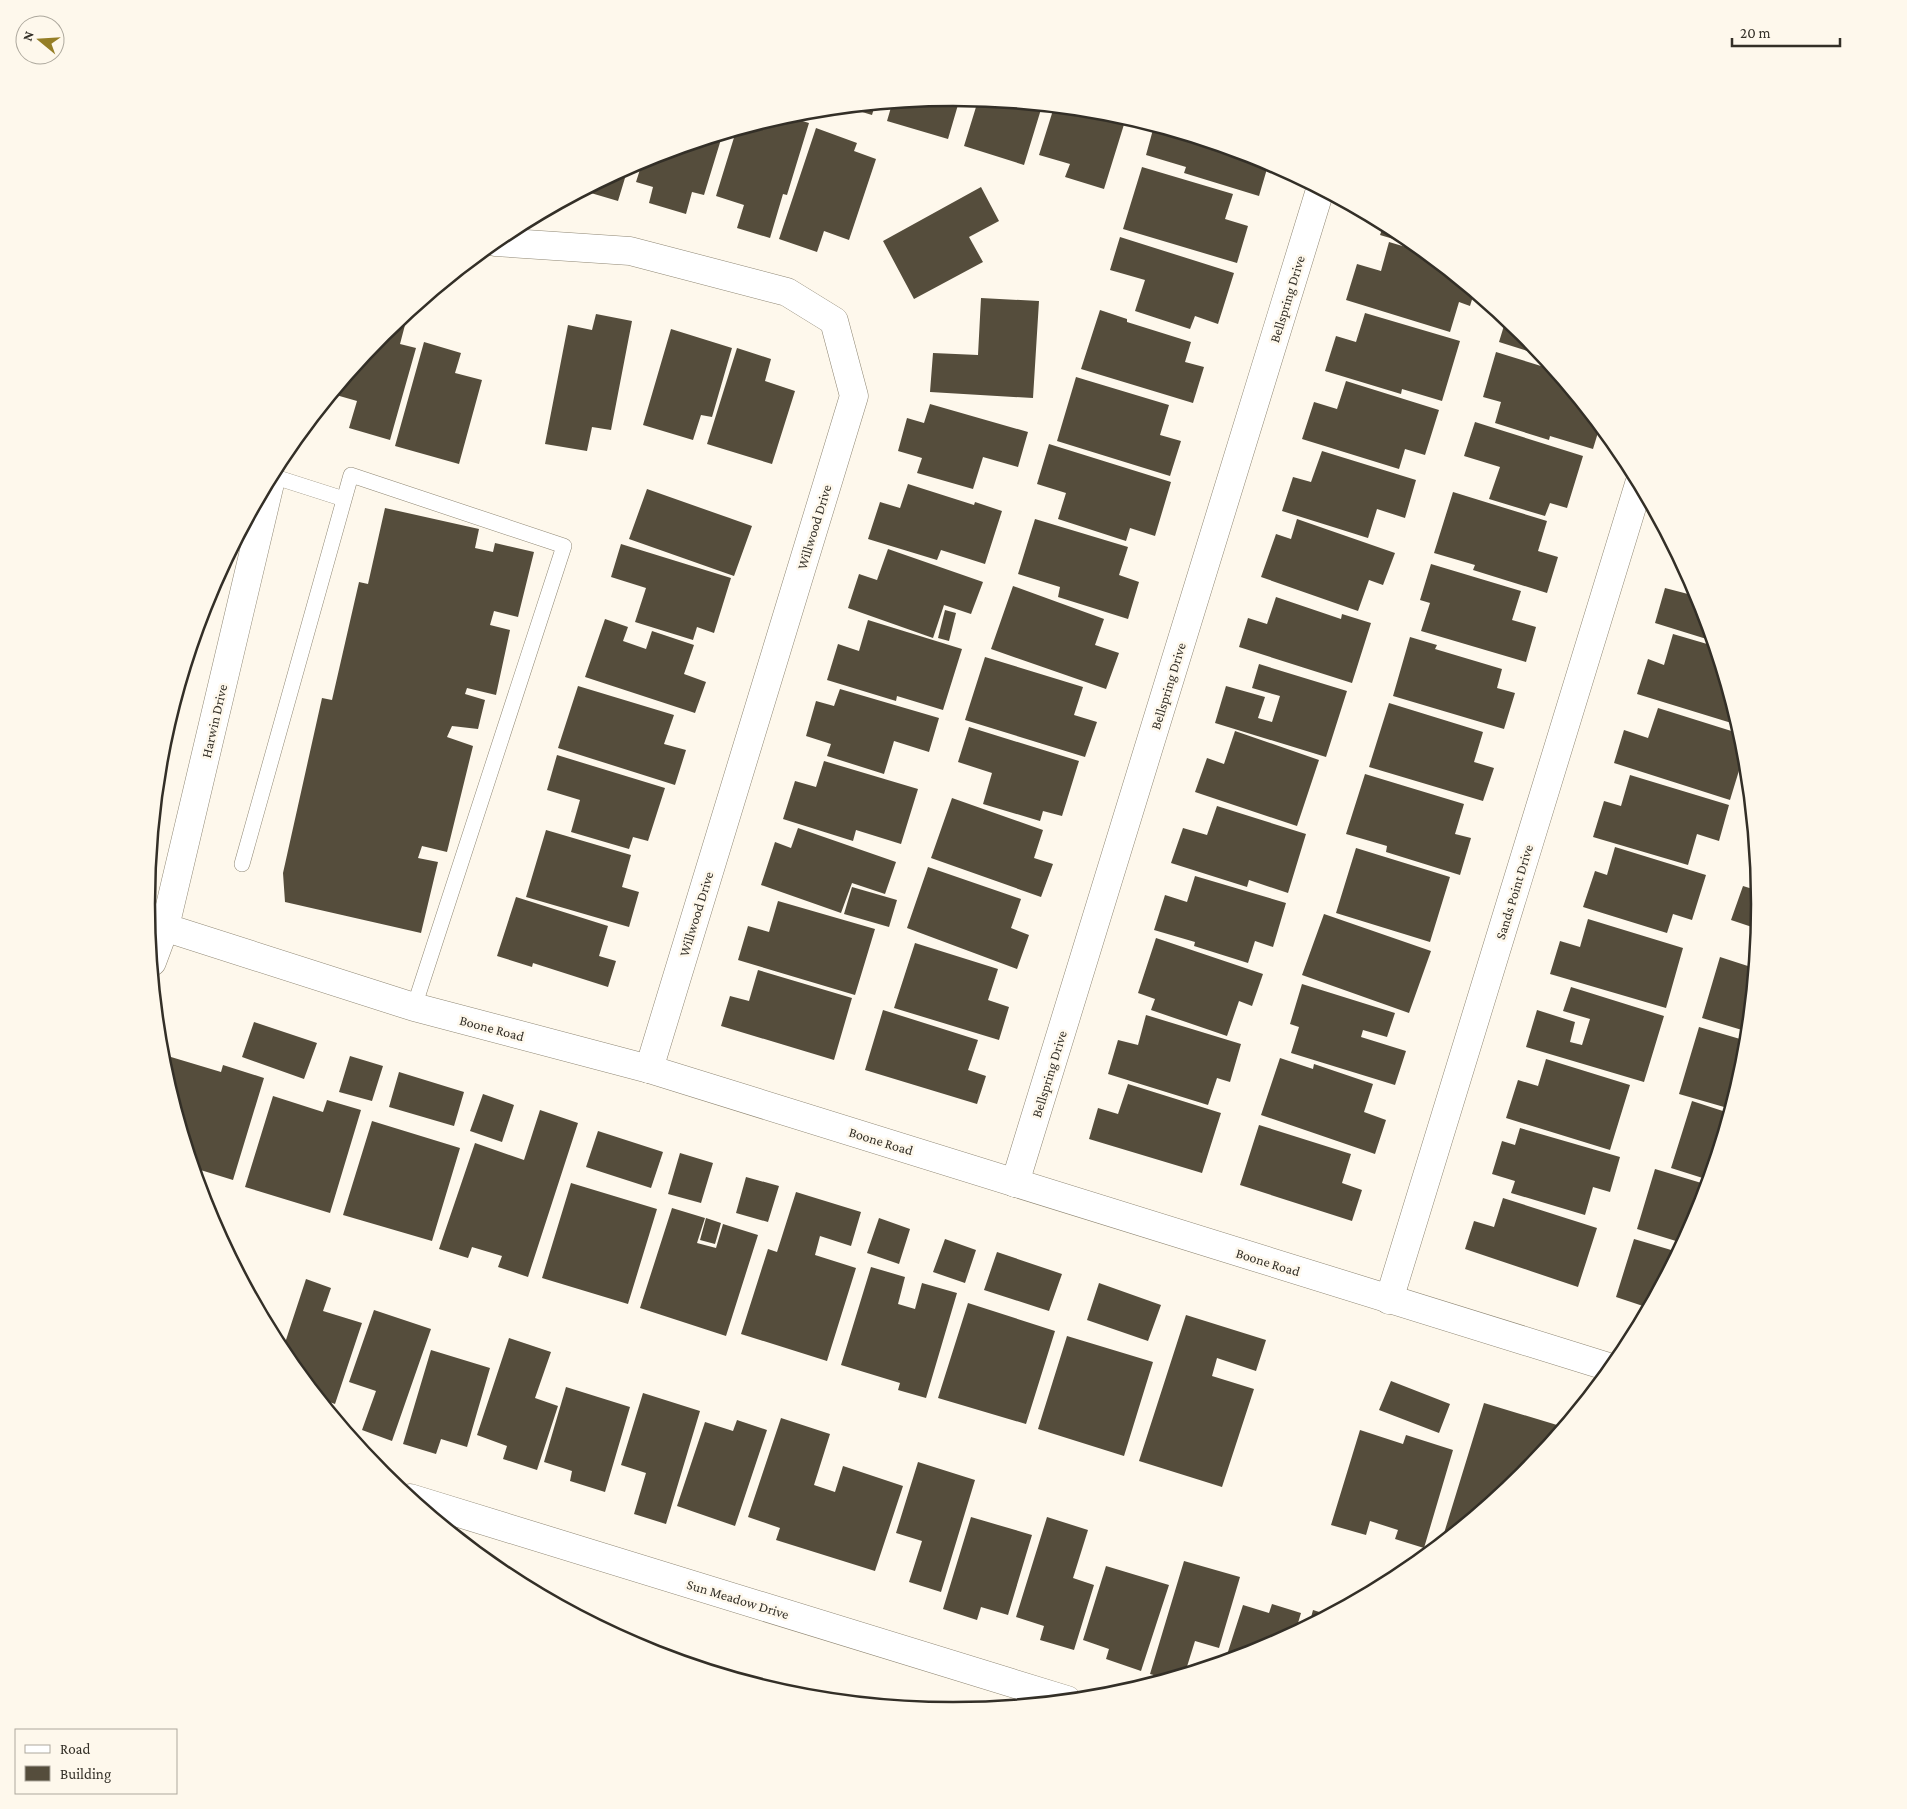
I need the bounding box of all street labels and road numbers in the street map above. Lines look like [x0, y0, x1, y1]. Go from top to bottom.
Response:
street label: Bellspring Drive [1266, 254, 1308, 344]
street label: Willwood Drive [793, 483, 835, 571]
street label: Bellspring Drive [1147, 641, 1189, 731]
street label: Harwin Drive [198, 683, 230, 759]
street label: Sands Point Drive [1492, 842, 1536, 942]
street label: Willwood Drive [675, 870, 717, 958]
street label: Boone Road [458, 1012, 527, 1044]
street label: Bellspring Drive [1028, 1029, 1070, 1119]
street label: Boone Road [847, 1124, 916, 1159]
street label: Boone Road [1234, 1245, 1303, 1280]
street label: Sun Meadow Drive [685, 1576, 791, 1622]

